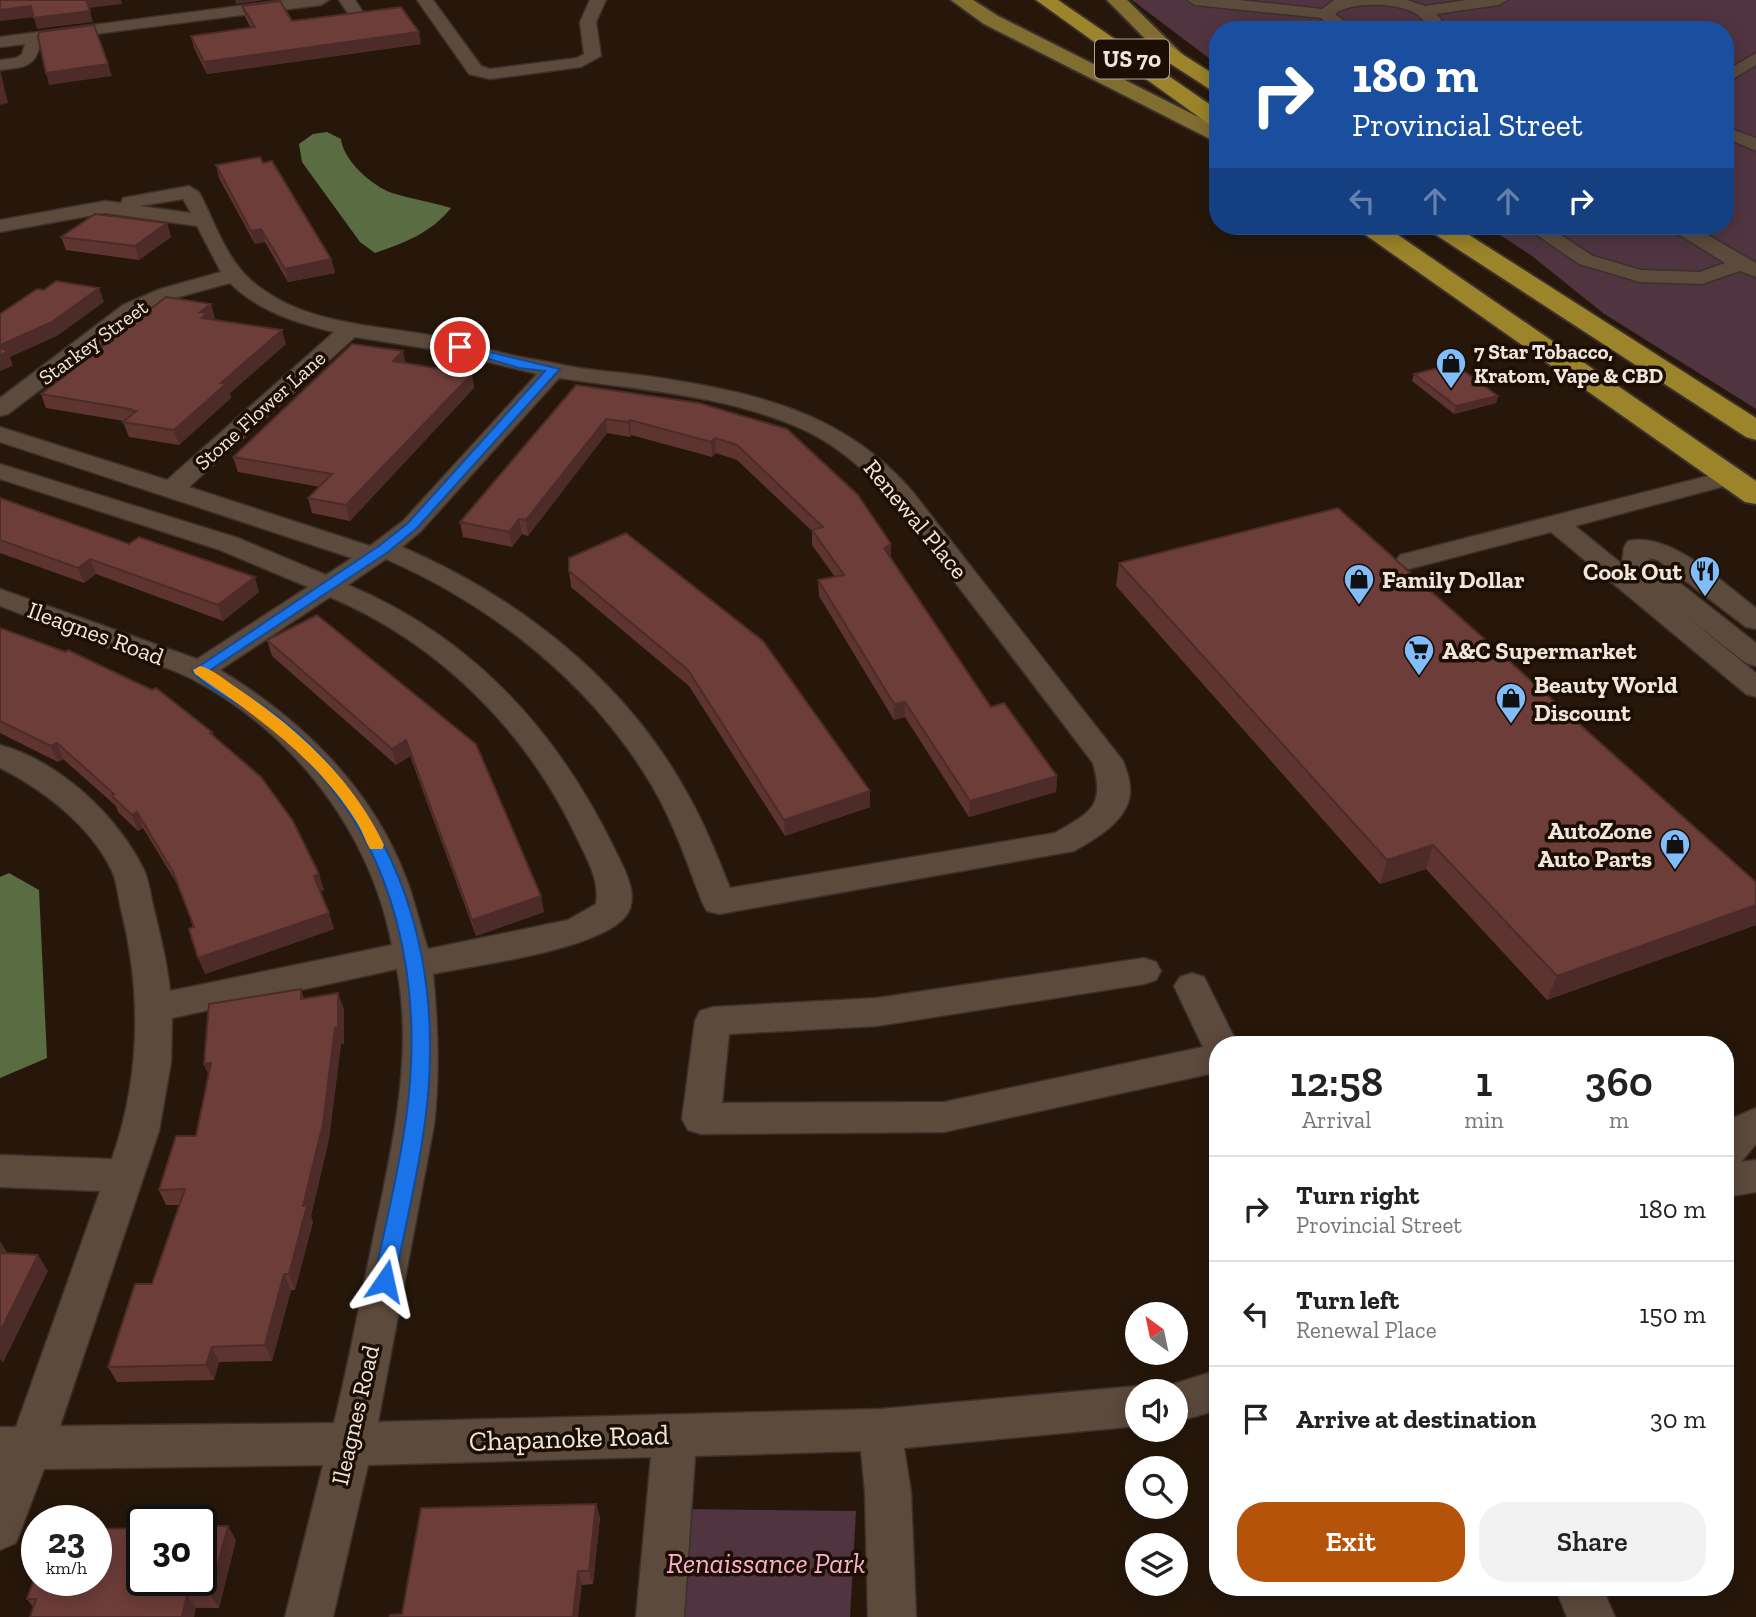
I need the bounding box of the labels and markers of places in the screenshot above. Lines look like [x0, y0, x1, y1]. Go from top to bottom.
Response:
pin [430, 317, 490, 377]
place label: 7 Star Tobacco, Kratom, Vape & CBD [1474, 339, 1664, 388]
shop icon: 7 Star Tobacco, Kratom, Vape & CBD [1434, 346, 1468, 390]
restaurant icon: Cook Out [1688, 554, 1722, 598]
place label: Cook Out [1583, 557, 1682, 586]
shop icon: Family Dollar [1342, 562, 1376, 606]
place label: Family Dollar [1382, 565, 1525, 594]
supermarket icon: A&C Supermarket [1402, 633, 1436, 677]
place label: A&C Supermarket [1442, 636, 1637, 665]
place label: Beauty World Discount [1534, 670, 1678, 727]
shop icon: Beauty World Discount [1494, 681, 1528, 725]
place label: AutoZone Auto Parts [1538, 816, 1652, 873]
shop icon: AutoZone Auto Parts [1658, 827, 1692, 871]

